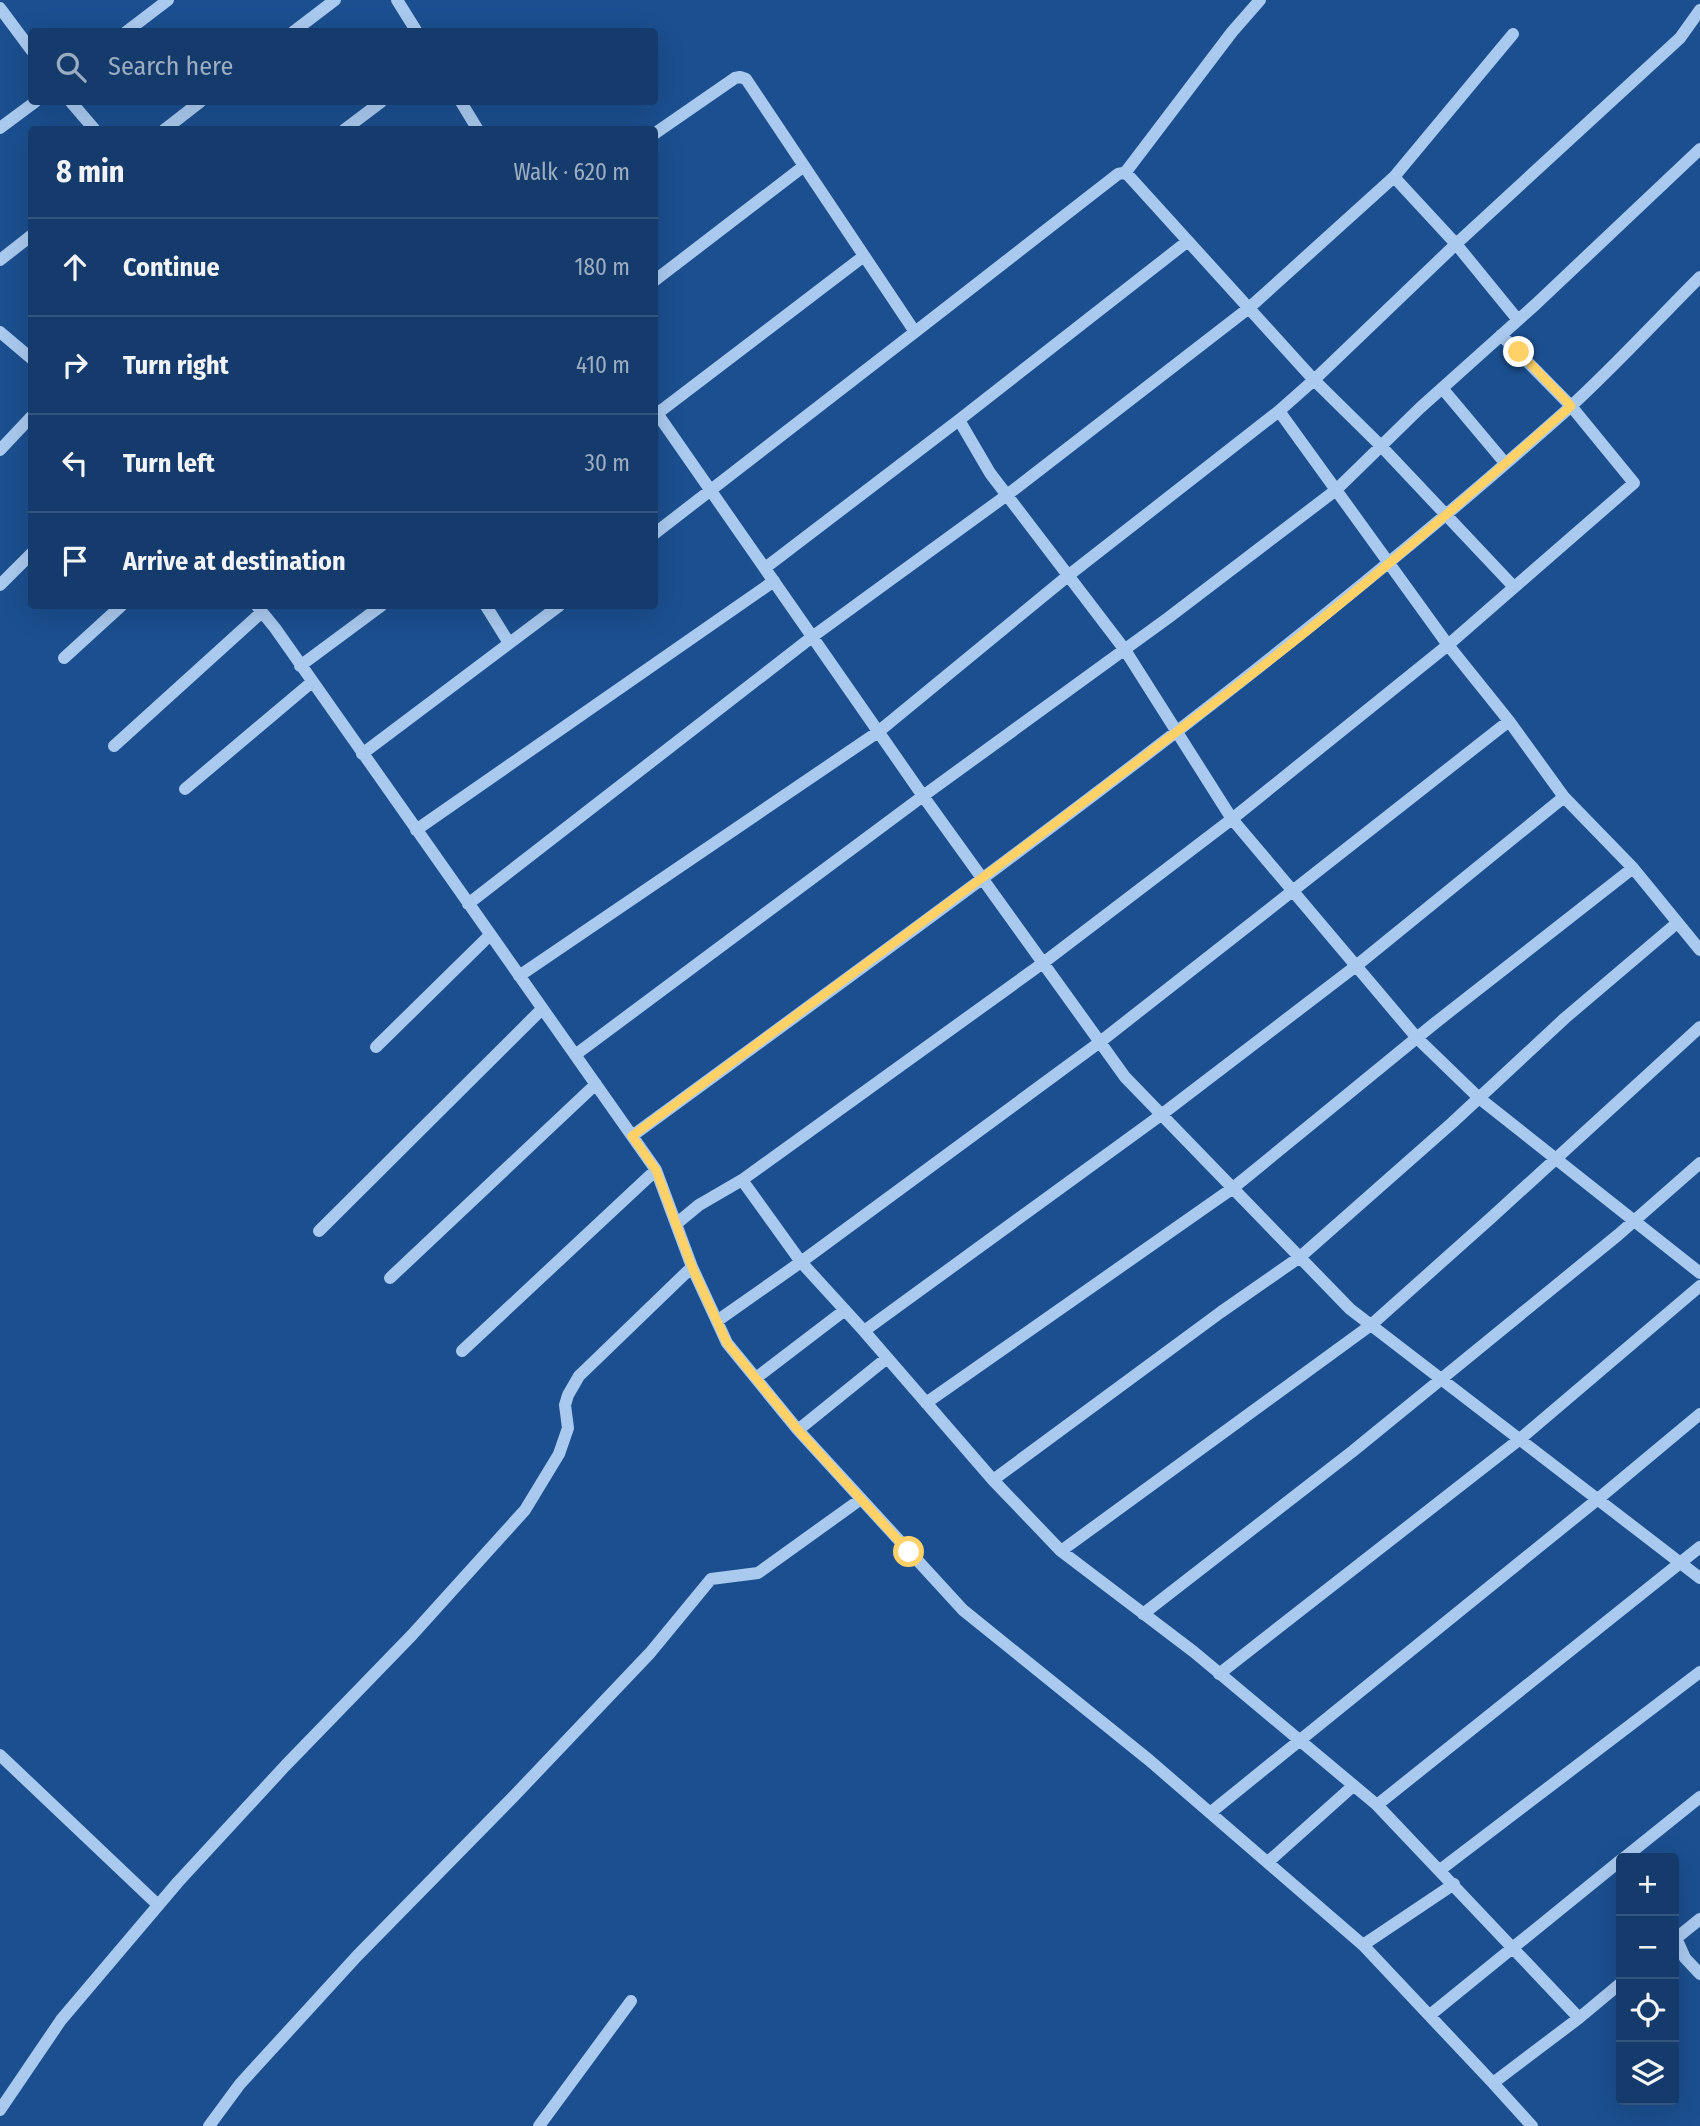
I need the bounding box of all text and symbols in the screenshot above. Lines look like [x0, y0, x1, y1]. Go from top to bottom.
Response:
search box [28, 28, 658, 105]
icon: search [52, 48, 90, 86]
text: Search here [108, 51, 233, 82]
text: 8 min [56, 154, 124, 190]
text: Walk · 620 m [514, 158, 630, 186]
icon: ahead [56, 248, 94, 286]
text: Continue [123, 252, 220, 283]
text: 180 m [574, 253, 630, 281]
route end [1503, 336, 1534, 367]
icon: right [56, 346, 94, 384]
text: Turn right [123, 350, 229, 381]
text: 410 m [576, 351, 630, 379]
icon: left [56, 444, 94, 482]
text: Turn left [123, 448, 215, 479]
text: 30 m [585, 449, 630, 477]
icon: arrive [56, 542, 94, 580]
text: Arrive at destination [123, 546, 346, 577]
route start [893, 1536, 924, 1567]
map controls [1616, 1853, 1679, 2105]
button: + [1616, 1853, 1679, 1916]
button: − [1616, 1916, 1679, 1979]
button: locate [1616, 1979, 1679, 2042]
button: layers [1616, 2042, 1679, 2105]

